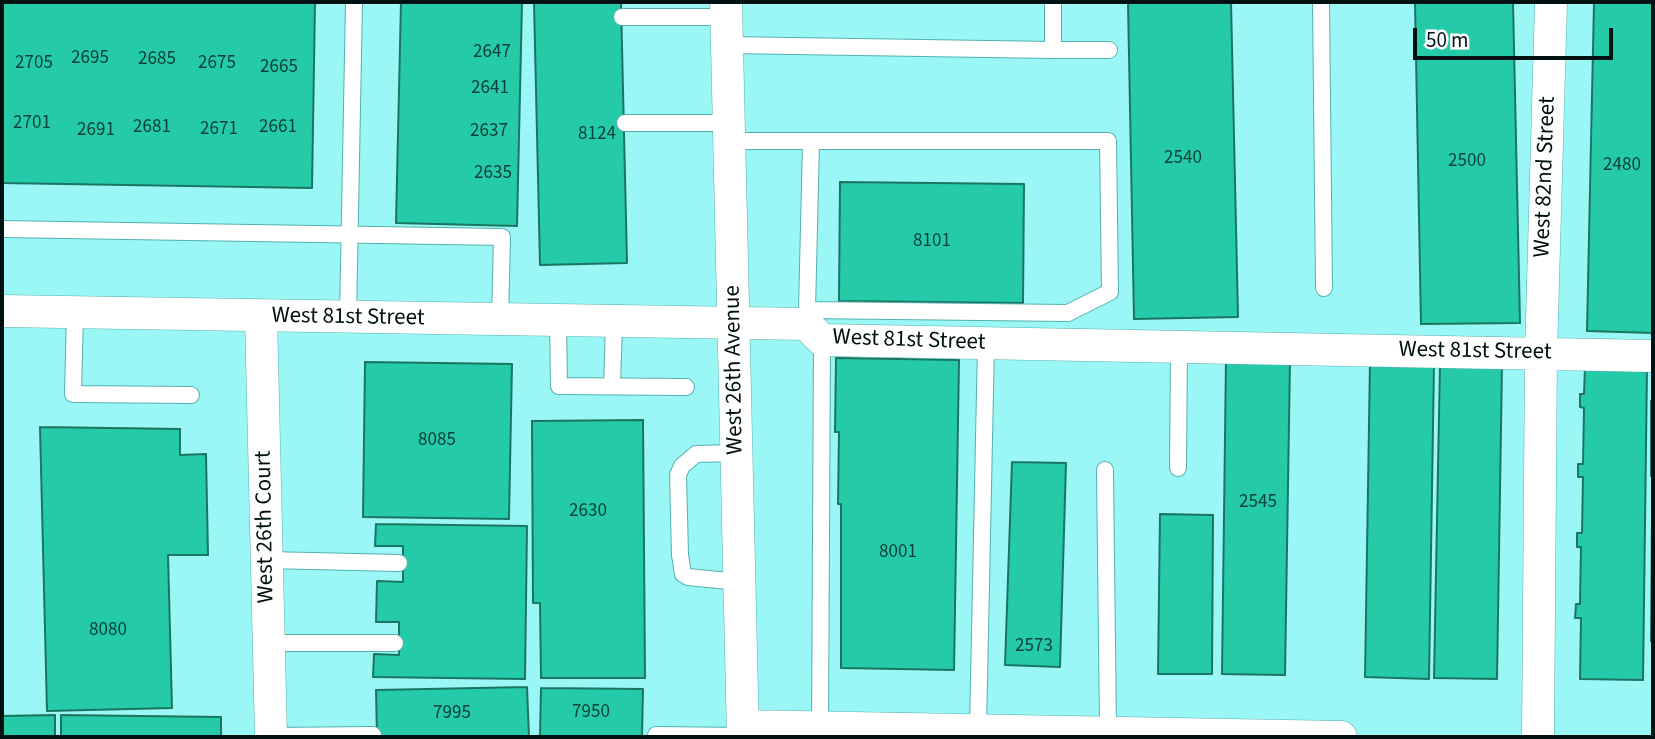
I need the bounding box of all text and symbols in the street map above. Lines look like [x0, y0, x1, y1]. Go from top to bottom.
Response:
scale bar [1417, 14, 1616, 58]
text: 50 m [1426, 25, 1468, 55]
house number: 2647 [473, 42, 511, 64]
house number: 2695 [71, 48, 109, 70]
house number: 2685 [138, 49, 176, 71]
house number: 2705 [15, 53, 53, 75]
house number: 2675 [198, 53, 236, 75]
house number: 2665 [260, 57, 298, 79]
house number: 2641 [471, 78, 509, 100]
street label: West 82nd Street [1529, 96, 1563, 258]
house number: 2701 [13, 113, 51, 135]
house number: 2681 [133, 117, 171, 139]
house number: 2661 [259, 117, 297, 139]
house number: 2671 [200, 119, 238, 141]
house number: 2691 [77, 120, 115, 142]
house number: 2637 [470, 121, 508, 143]
house number: 8124 [578, 124, 616, 146]
house number: 2540 [1164, 148, 1202, 170]
house number: 2500 [1448, 151, 1486, 173]
house number: 2480 [1603, 155, 1641, 177]
house number: 2635 [474, 163, 512, 185]
house number: 8101 [913, 231, 951, 253]
street label: West 26th Avenue [720, 285, 750, 455]
street label: West 81st Street [271, 303, 425, 333]
street label: West 81st Street [832, 325, 986, 357]
street label: West 81st Street [1398, 337, 1552, 367]
house number: 8085 [418, 430, 456, 452]
street label: West 26th Court [251, 450, 281, 604]
house number: 2545 [1239, 492, 1277, 514]
house number: 2630 [569, 501, 607, 523]
house number: 8001 [879, 542, 917, 564]
house number: 8080 [89, 620, 127, 642]
house number: 2573 [1015, 636, 1053, 658]
house number: 7950 [572, 702, 610, 724]
house number: 7995 [433, 703, 471, 725]

